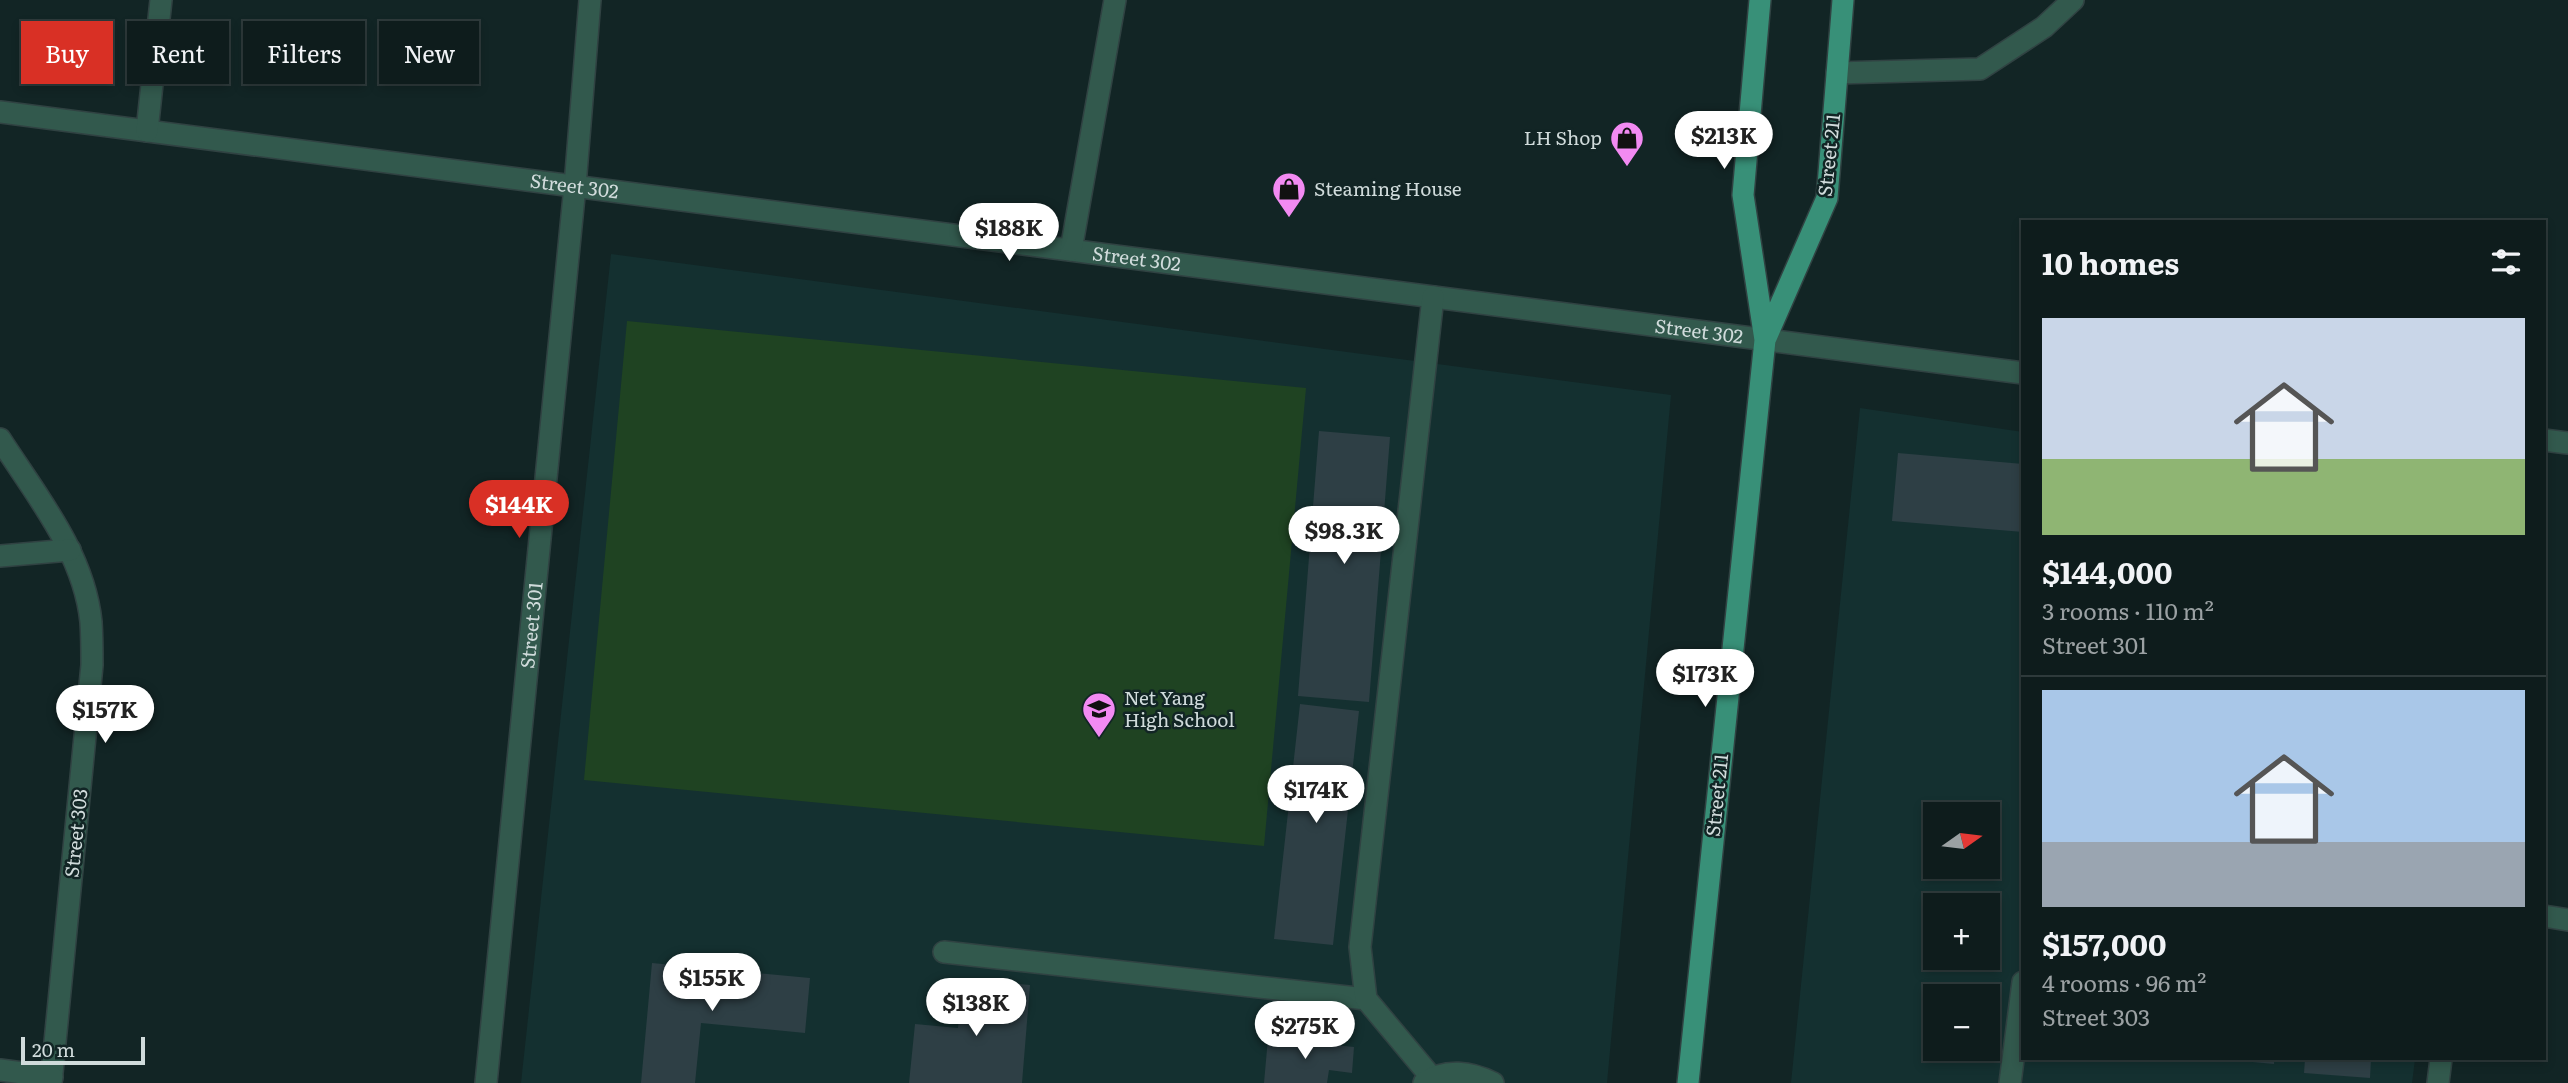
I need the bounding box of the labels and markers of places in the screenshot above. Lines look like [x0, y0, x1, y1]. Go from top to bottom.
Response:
pin: $213K [1675, 111, 1773, 171]
shop icon: LH Shop [1608, 119, 1646, 168]
place label: LH Shop [1524, 123, 1602, 151]
shop icon: Steaming House [1270, 170, 1308, 219]
place label: Steaming House [1314, 174, 1462, 202]
pin: $188K [960, 204, 1058, 263]
pin: $144K [470, 480, 568, 540]
pin: $98.3K [1287, 506, 1401, 566]
pin: $173K [1656, 650, 1754, 709]
place label: Net Yang High School [1124, 683, 1235, 733]
pin: $157K [56, 686, 154, 745]
school or university icon: Net Yang High School [1080, 690, 1118, 739]
pin: $174K [1267, 766, 1365, 825]
pin: $155K [663, 954, 761, 1013]
pin: $138K [927, 978, 1025, 1038]
pin: $275K [1256, 1002, 1354, 1061]

